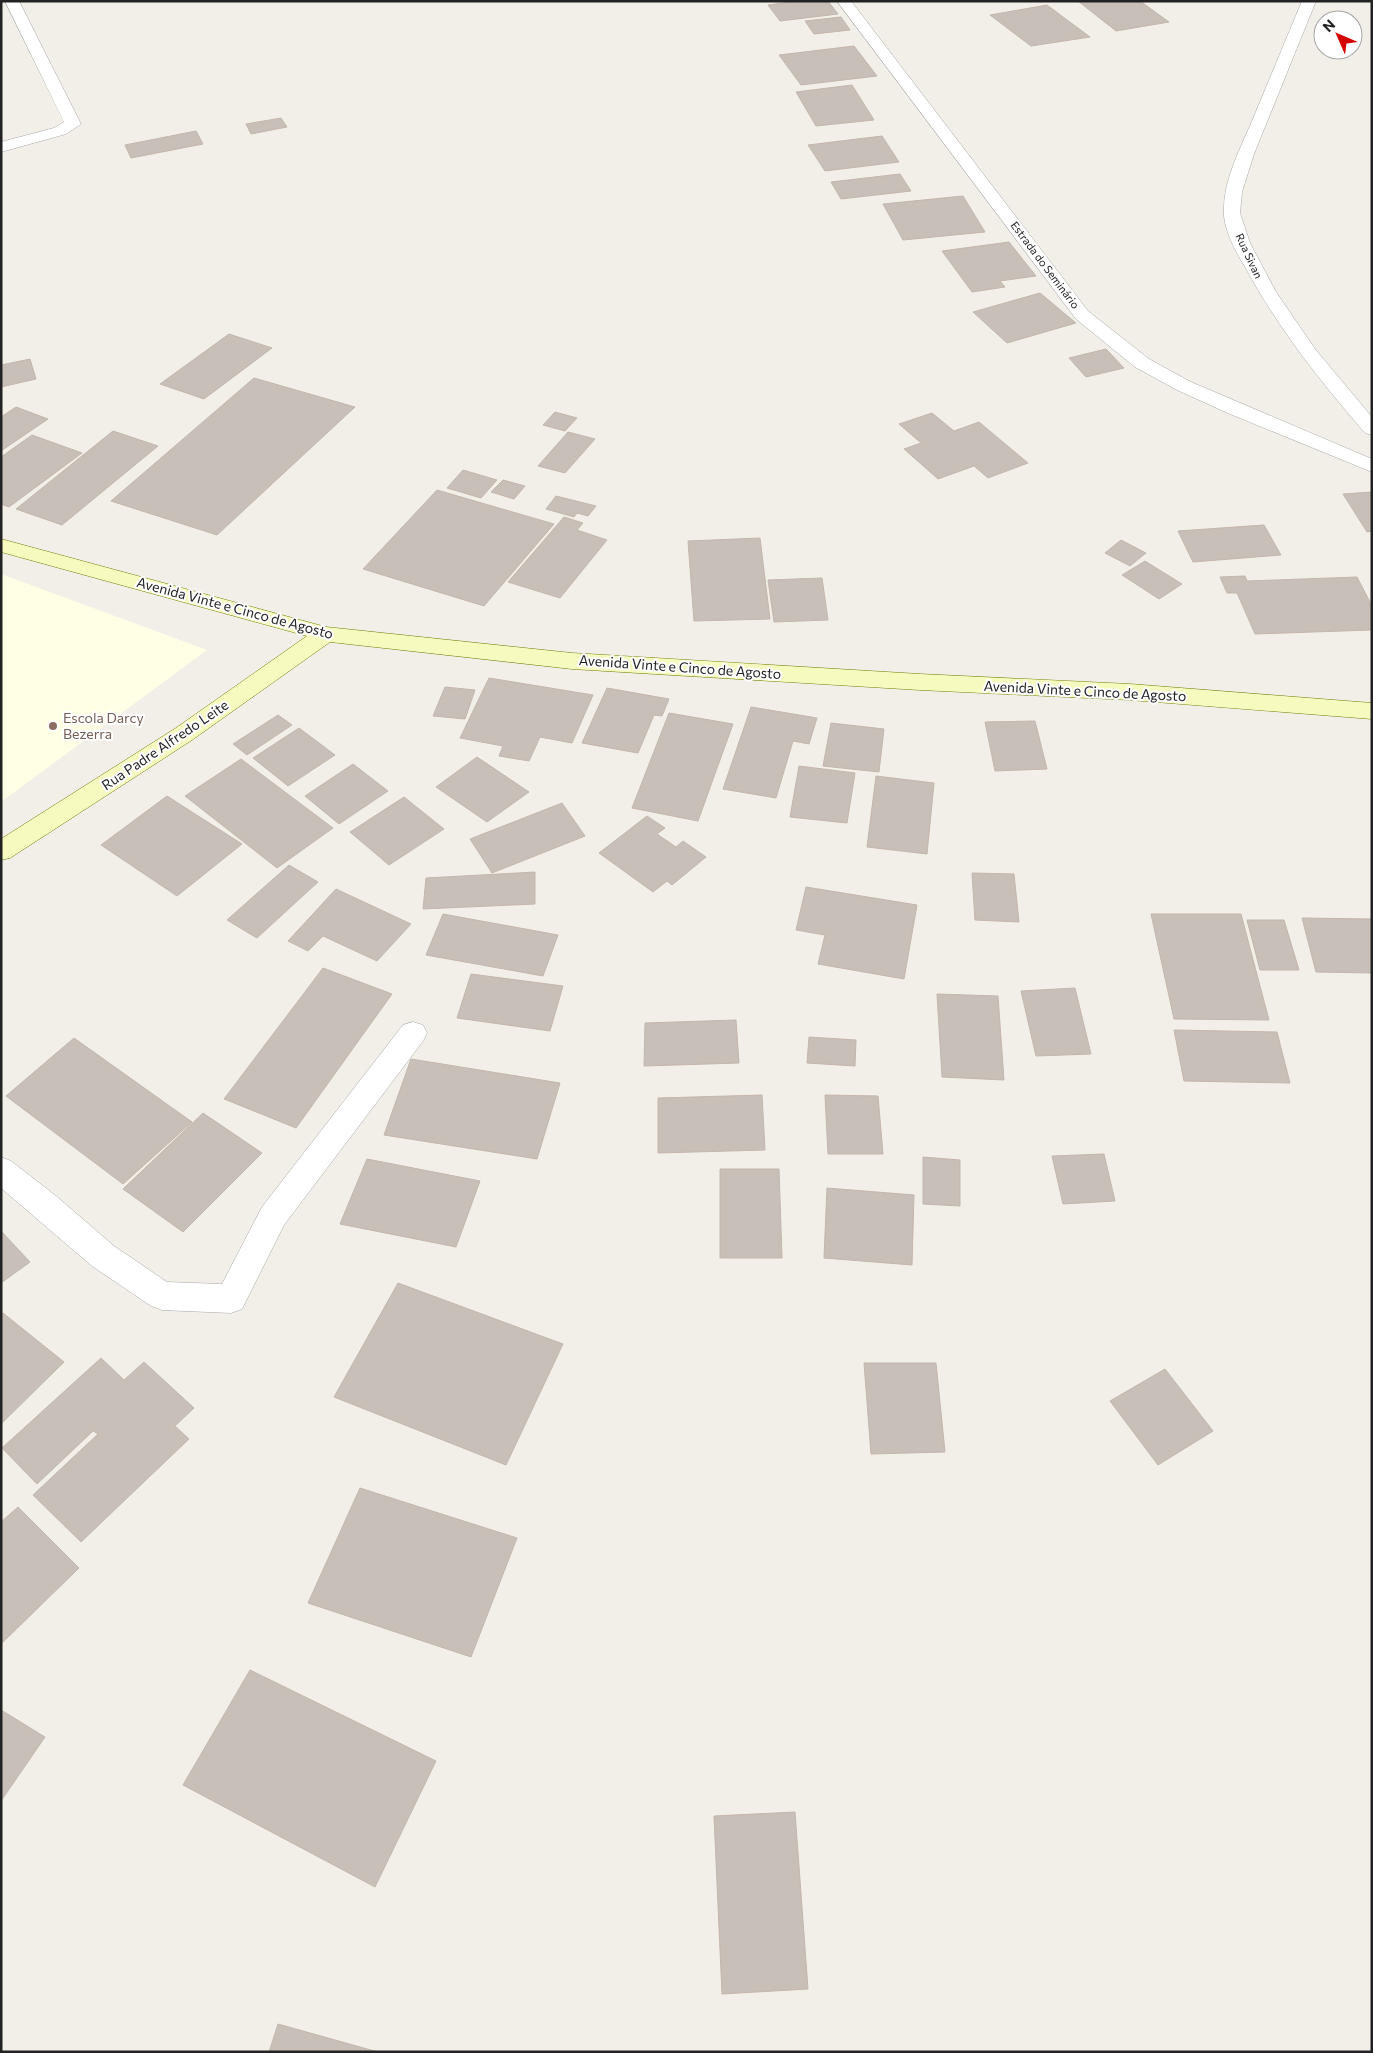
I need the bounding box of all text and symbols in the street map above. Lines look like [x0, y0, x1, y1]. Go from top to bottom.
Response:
north arrow [1313, 10, 1363, 60]
text: N [1319, 16, 1338, 35]
street label: Estrada do Seminário [1008, 219, 1083, 311]
street label: Rua Sivan [1233, 231, 1266, 280]
street label: Avenida Vinte e Cinco de Agosto [135, 573, 335, 642]
street label: Avenida Vinte e Cinco de Agosto [578, 651, 782, 682]
street label: Avenida Vinte e Cinco de Agosto [983, 677, 1187, 704]
street label: Rua Padre Alfredo Leite [98, 696, 231, 793]
place label: Escola Darcy Bezerra [63, 709, 144, 742]
marker: Escola Darcy Bezerra [47, 720, 59, 732]

